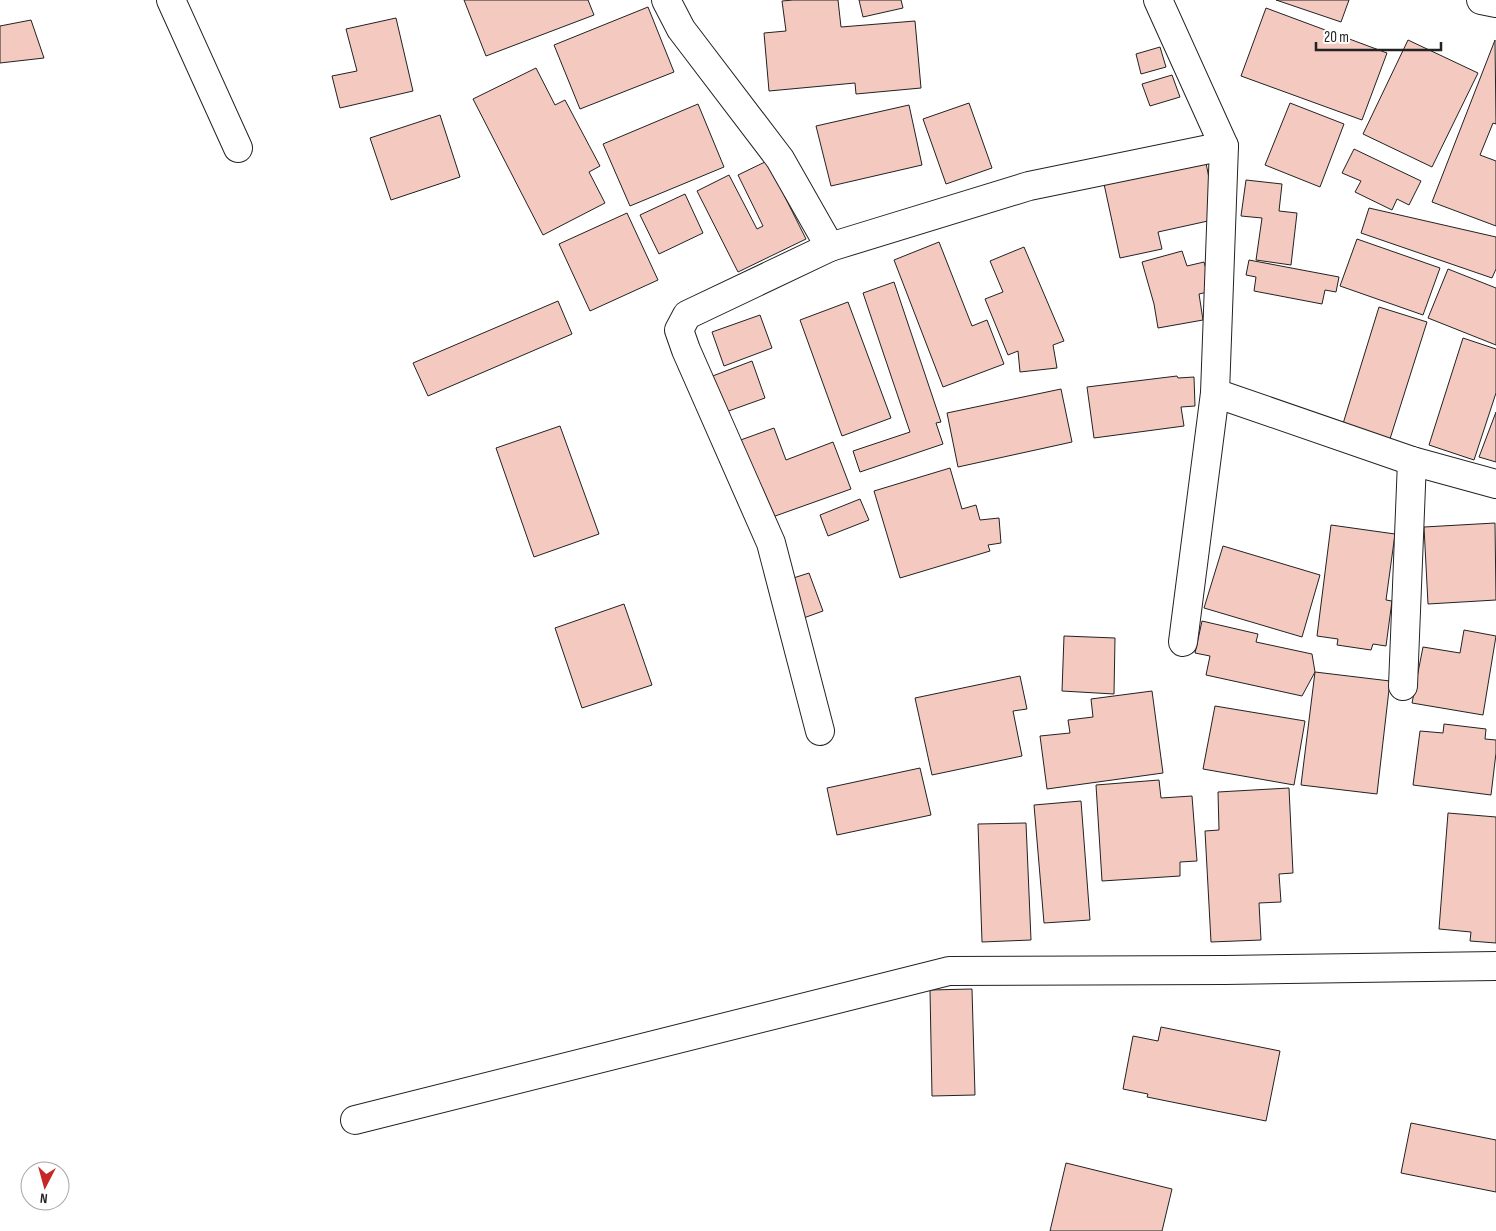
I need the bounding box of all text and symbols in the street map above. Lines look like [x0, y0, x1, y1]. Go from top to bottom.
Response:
scale bar [1316, 20, 1441, 52]
text: 20 m [1324, 28, 1349, 47]
north arrow [20, 1161, 70, 1211]
text: N [39, 1190, 48, 1207]

